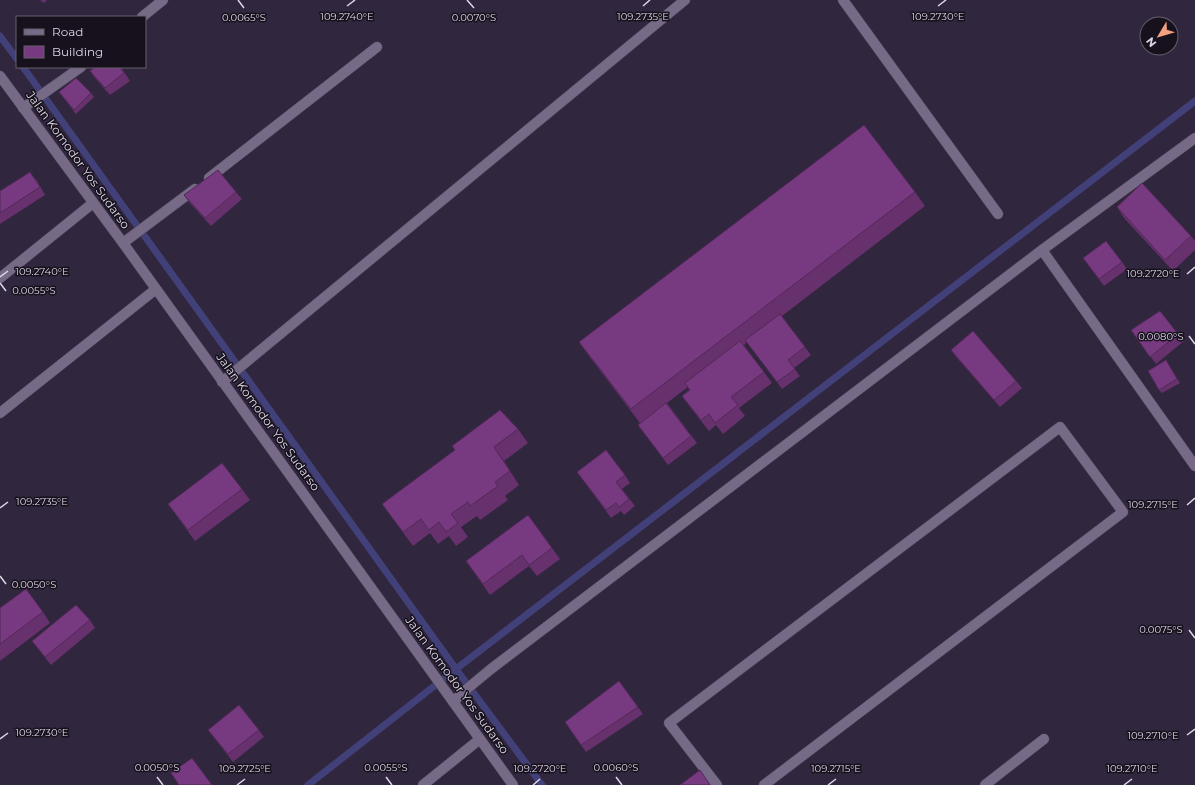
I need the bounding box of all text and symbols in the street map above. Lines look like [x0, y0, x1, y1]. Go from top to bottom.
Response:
text: 109.2740°E [320, 10, 374, 23]
text: 109.2735°E [617, 10, 669, 23]
text: 109.2730°E [911, 10, 965, 23]
text: 0.0065°S [222, 11, 266, 24]
text: 0.0070°S [452, 11, 496, 24]
legend [16, 16, 146, 68]
north arrow [1139, 16, 1179, 56]
text: Road [52, 24, 83, 39]
text: N [1143, 34, 1159, 50]
text: Building [52, 44, 103, 59]
street label: Jalan Komodor Yos Sudarso [23, 87, 133, 231]
text: 109.2740°E [15, 265, 69, 278]
text: 109.2720°E [1126, 267, 1180, 280]
text: 0.0055°S [12, 284, 56, 297]
text: 0.0080°S [1138, 330, 1184, 343]
street label: Jalan Komodor Yos Sudarso [213, 349, 323, 493]
text: 109.2735°E [16, 495, 68, 508]
text: 109.2715°E [1128, 498, 1178, 511]
text: 0.0050°S [12, 578, 56, 591]
street label: Jalan Komodor Yos Sudarso [402, 612, 512, 756]
text: 0.0075°S [1139, 623, 1183, 636]
text: 109.2730°E [15, 726, 69, 739]
text: 109.2710°E [1127, 729, 1179, 742]
text: 0.0050°S [135, 761, 179, 774]
text: 0.0055°S [364, 761, 408, 774]
text: 0.0060°S [593, 761, 639, 774]
text: 109.2725°E [219, 762, 271, 775]
text: 109.2720°E [513, 762, 567, 775]
text: 109.2715°E [811, 762, 861, 775]
text: 109.2710°E [1106, 762, 1158, 775]

